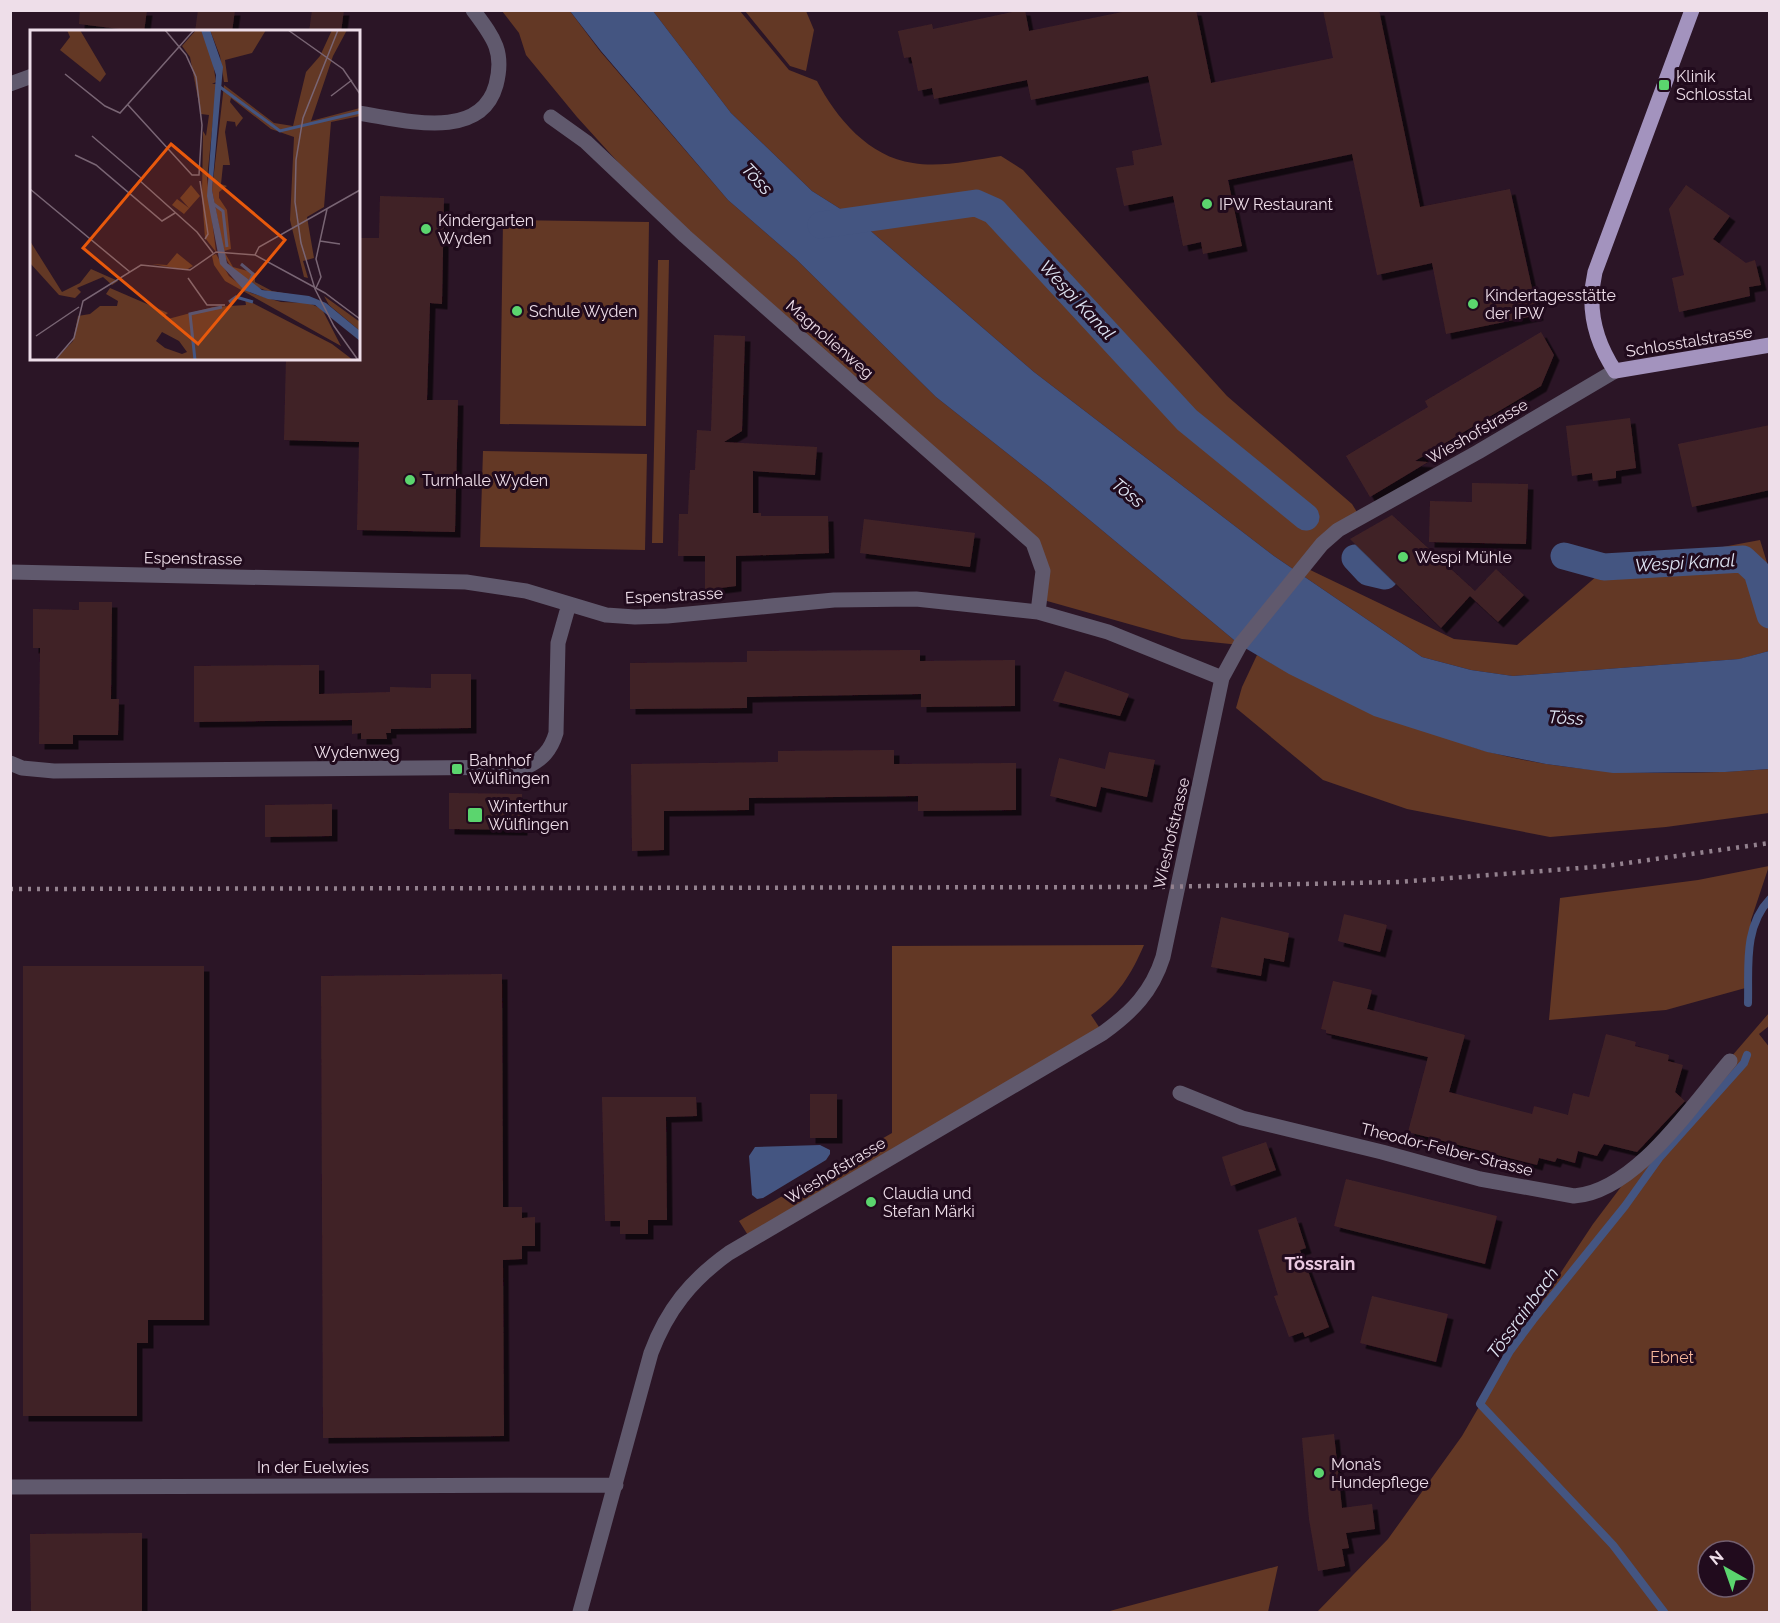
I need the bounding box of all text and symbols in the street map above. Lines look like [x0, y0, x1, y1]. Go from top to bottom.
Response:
inset map [30, 30, 360, 360]
place label: Klinik Schlosstal [1676, 67, 1752, 104]
marker: Klinik Schlosstal [1657, 78, 1671, 92]
water label: Töss [737, 158, 778, 199]
place label: IPW Restaurant [1219, 195, 1333, 214]
marker: IPW Restaurant [1200, 197, 1214, 211]
place label: Kindergarten Wyden [438, 211, 534, 248]
marker: Kindergarten Wyden [419, 222, 433, 236]
water label: Wespi Kanal [1035, 256, 1120, 344]
place label: Kindertagesstätte der IPW [1485, 286, 1616, 323]
street label: Magnolienweg [782, 296, 877, 383]
marker: Kindertagesstätte der IPW [1466, 297, 1480, 311]
place label: Schule Wyden [529, 302, 637, 321]
marker: Schule Wyden [510, 304, 524, 318]
street label: Schlosstalstrasse [1624, 322, 1754, 361]
street label: Wieshofstrasse [1423, 395, 1531, 468]
place label: Turnhalle Wyden [422, 471, 548, 490]
marker: Turnhalle Wyden [403, 473, 417, 487]
water label: Töss [1108, 473, 1149, 512]
street label: Espenstrasse [144, 548, 242, 569]
place label: Wespi Mühle [1415, 548, 1512, 567]
water label: Wespi Kanal [1634, 549, 1736, 576]
marker: Wespi Mühle [1396, 550, 1410, 564]
street label: Espenstrasse [624, 583, 724, 608]
water label: Töss [1548, 706, 1585, 729]
street label: Wydenweg [314, 743, 400, 762]
place label: Bahnhof Wülflingen [469, 751, 550, 788]
marker: Bahnhof Wülflingen [450, 762, 464, 776]
street label: Wieshofstrasse [1149, 776, 1194, 891]
place label: Winterthur Wülflingen [488, 797, 569, 834]
marker: Winterthur Wülflingen [466, 806, 484, 824]
street label: Theodor-Felber-Strasse [1359, 1119, 1535, 1180]
street label: Wieshofstrasse [782, 1133, 889, 1208]
place label: Claudia und Stefan Märki [883, 1184, 975, 1221]
marker: Claudia und Stefan Märki [864, 1195, 878, 1209]
district label: Tössrain [1285, 1253, 1355, 1274]
water label: Tössrainbach [1483, 1263, 1563, 1362]
park label: Ebnet [1650, 1348, 1694, 1367]
place label: Mona’s Hundepflege [1331, 1455, 1429, 1492]
street label: In der Euelwies [257, 1458, 369, 1477]
marker: Mona’s Hundepflege [1312, 1466, 1326, 1480]
north arrow [1696, 1539, 1756, 1599]
text: N [1706, 1547, 1727, 1569]

